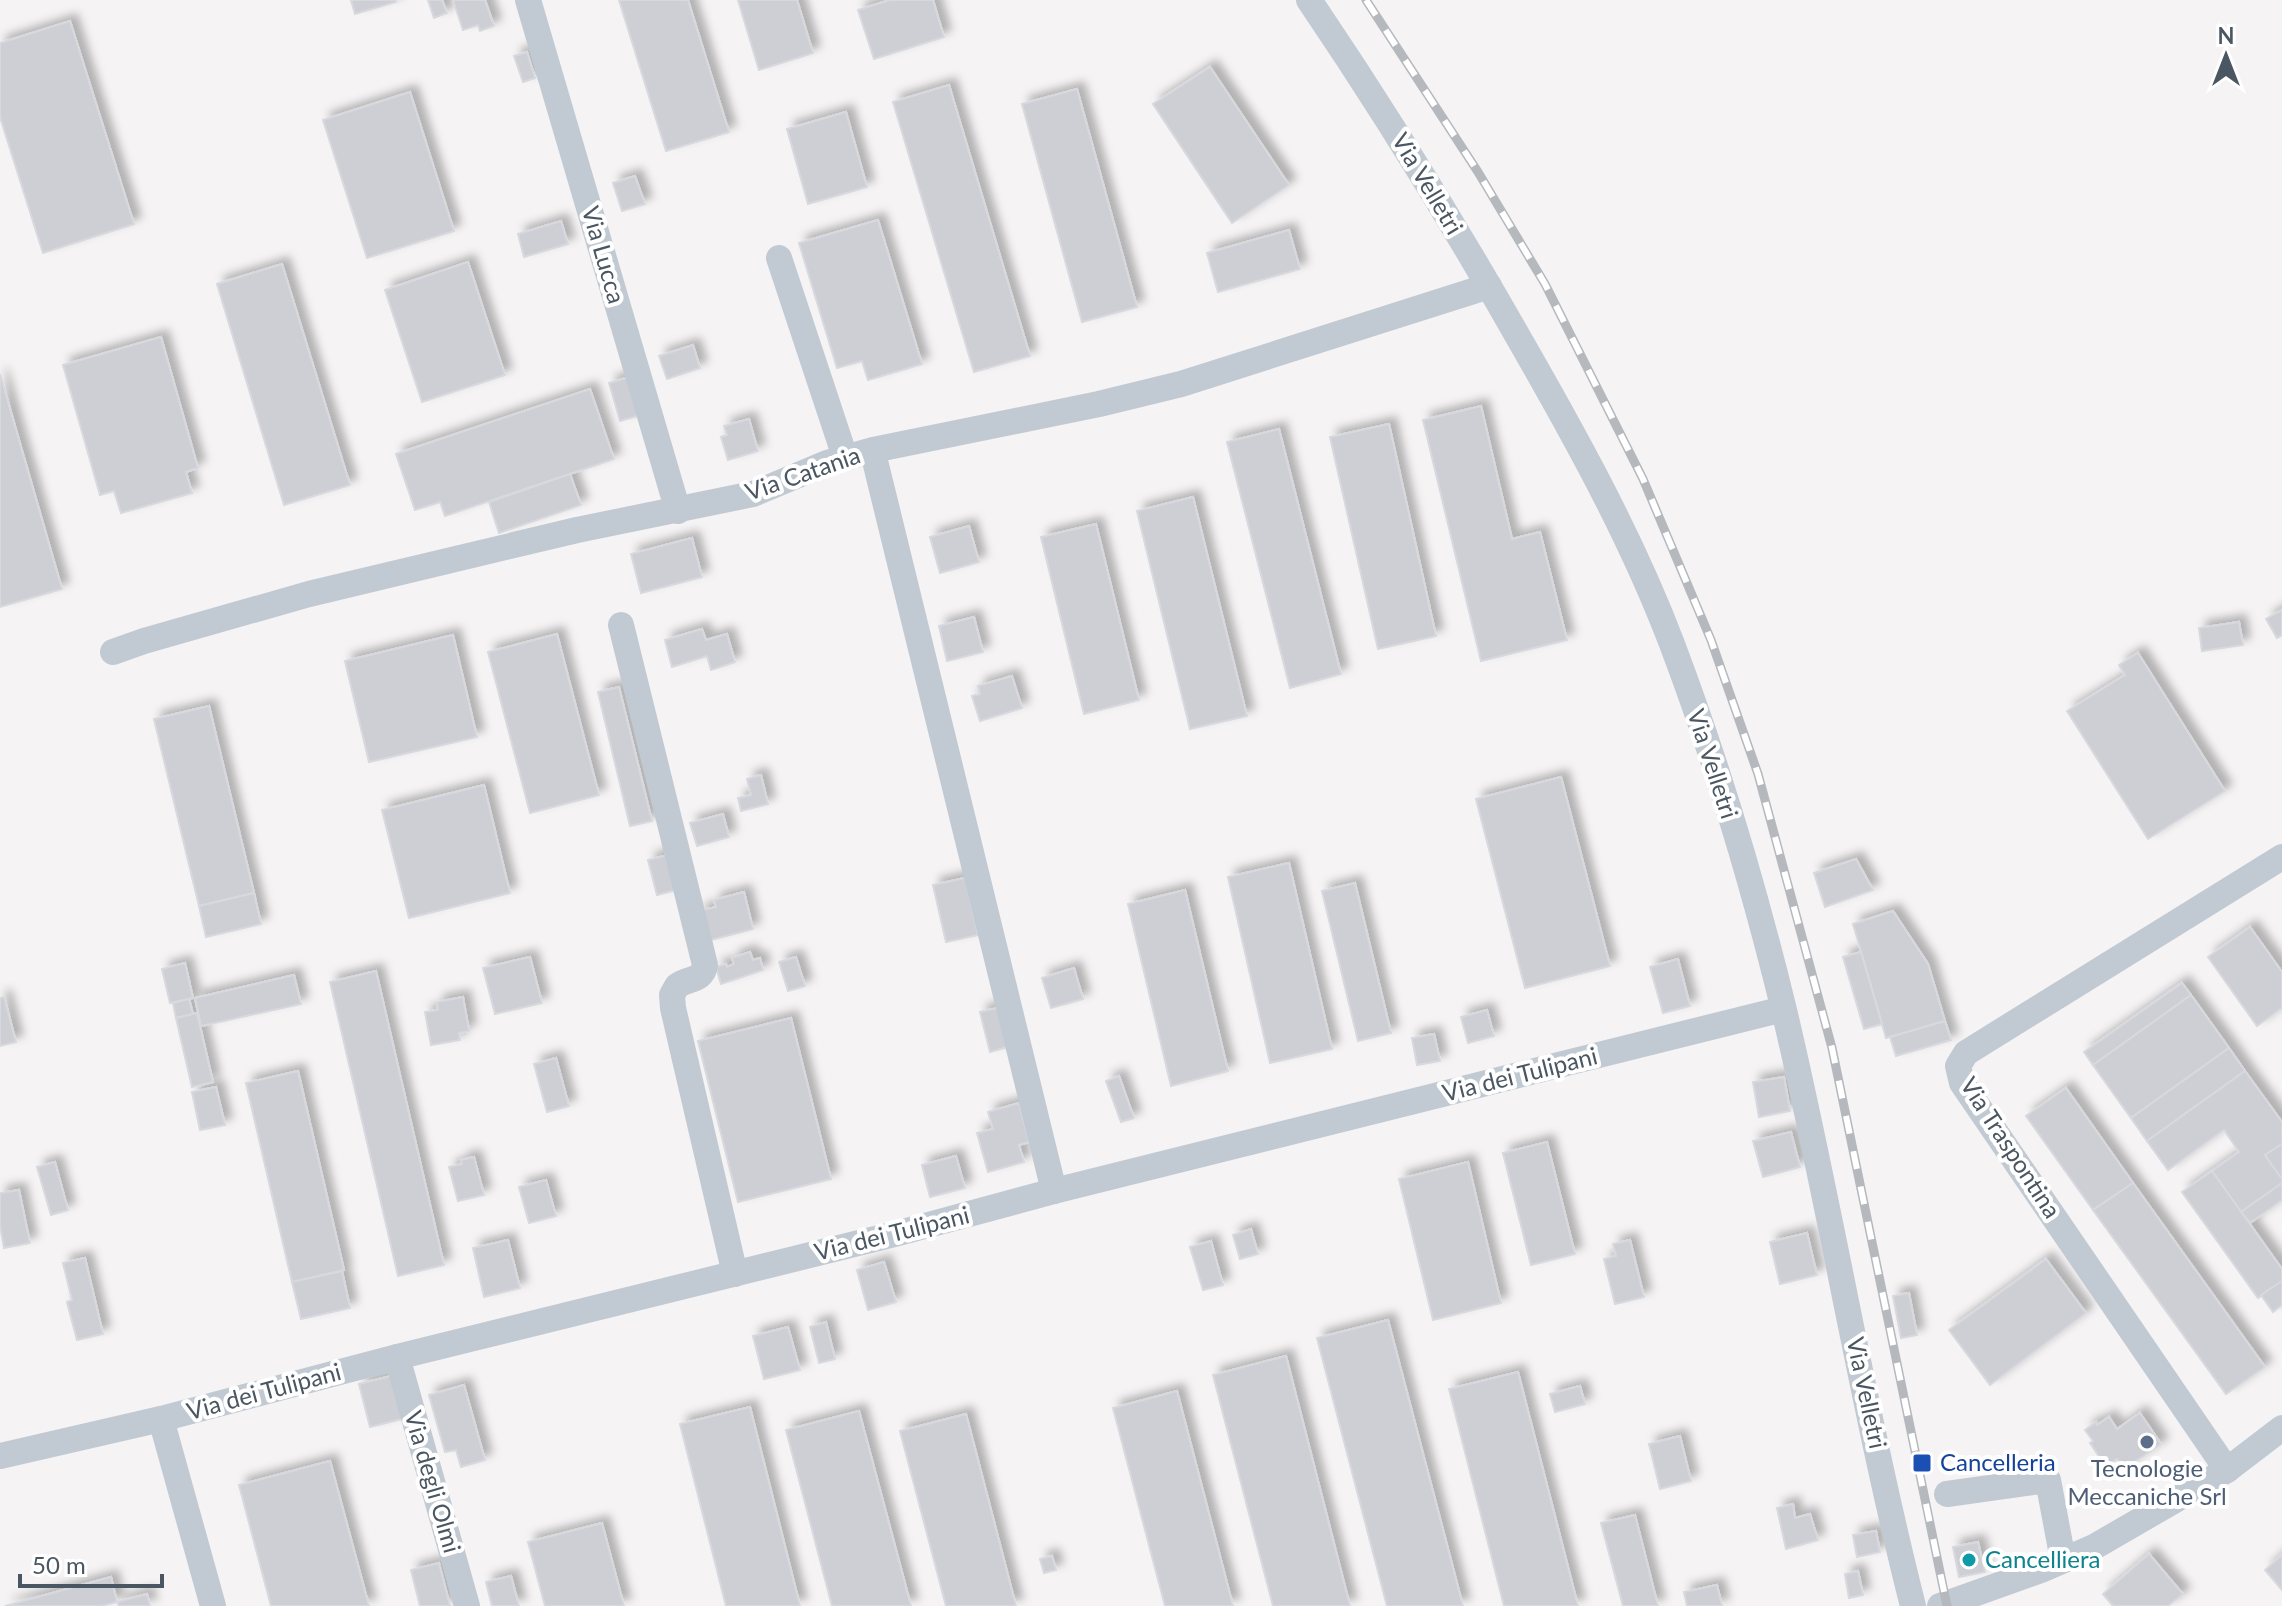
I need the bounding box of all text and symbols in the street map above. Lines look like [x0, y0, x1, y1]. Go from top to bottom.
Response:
north arrow [2186, 16, 2266, 96]
text: N [2218, 22, 2234, 49]
street label: Via Velletri [1387, 127, 1470, 239]
street label: Via Lucca [577, 203, 632, 307]
street label: Via Catania [741, 439, 864, 506]
street label: Via Velletri [1682, 705, 1745, 822]
street label: Via dei Tulipani [1439, 1040, 1600, 1107]
street label: Via Traspontina [1955, 1071, 2068, 1223]
street label: Via dei Tulipani [811, 1199, 972, 1266]
street label: Via Velletri [1841, 1334, 1893, 1451]
street label: Via dei Tulipani [183, 1356, 344, 1425]
street label: Via degli Olmi [399, 1407, 468, 1556]
marker: Tecnologie Meccaniche Srl [2138, 1433, 2156, 1451]
place label: Cancelleria [1940, 1447, 2056, 1476]
marker: Cancelleria [1911, 1452, 1933, 1474]
place label: Tecnologie Meccaniche Srl [2067, 1453, 2227, 1510]
scale bar [20, 1538, 162, 1588]
place label: Cancelliera [1985, 1544, 2101, 1573]
text: 50 m [32, 1550, 86, 1579]
marker: Cancelliera [1960, 1551, 1978, 1569]

